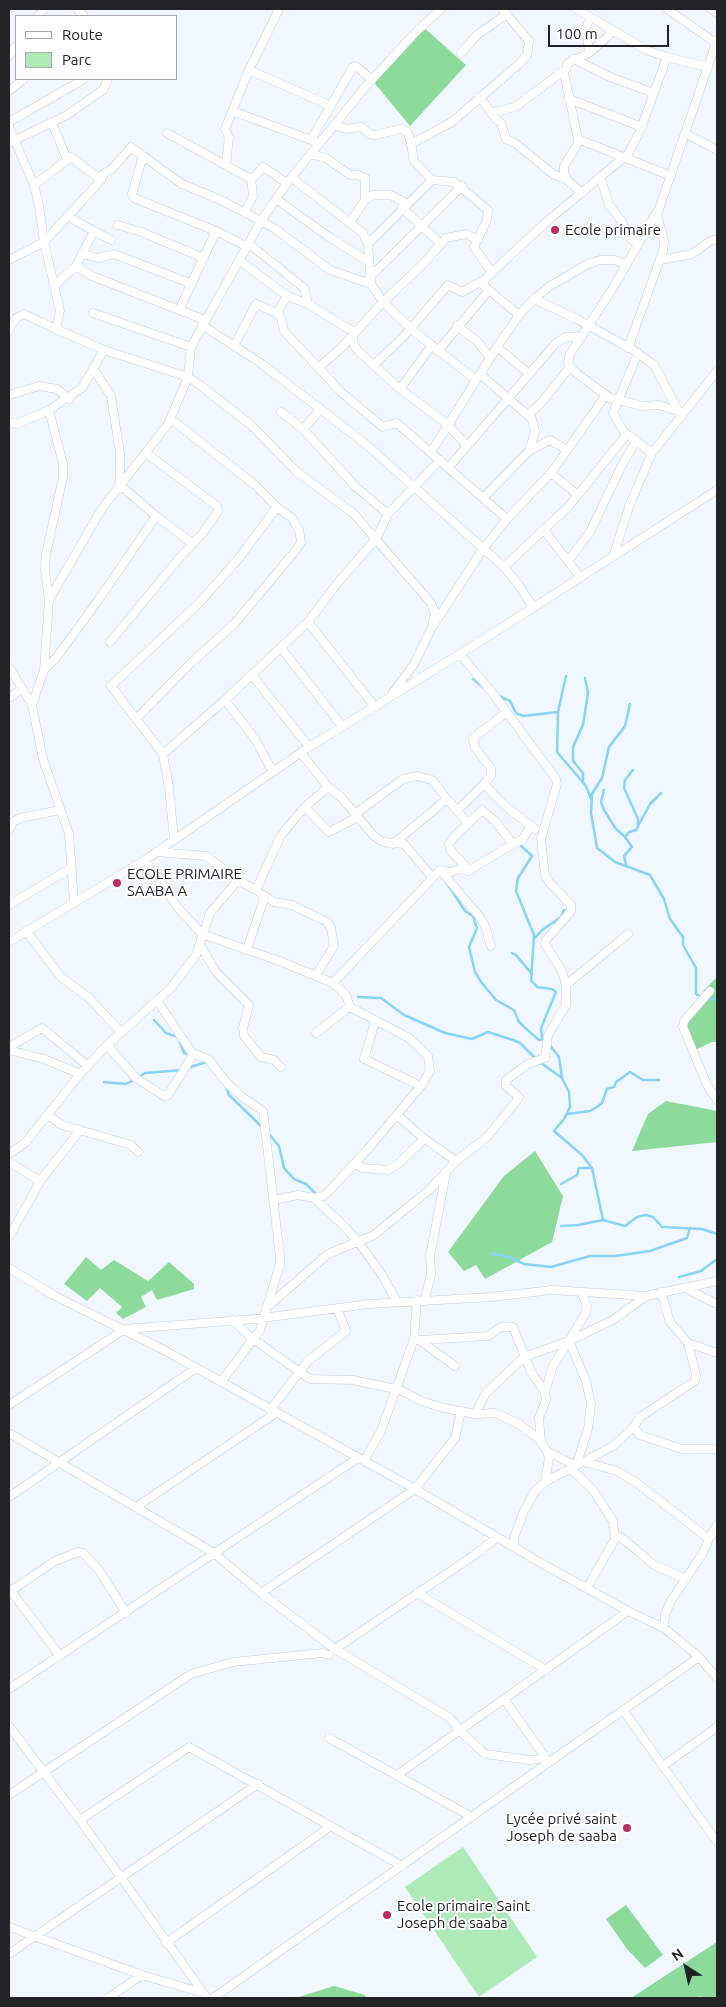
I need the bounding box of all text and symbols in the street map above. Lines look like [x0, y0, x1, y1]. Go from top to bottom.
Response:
legend [15, 15, 178, 80]
scale bar [551, 15, 672, 47]
text: 100 m [556, 25, 598, 42]
text: Route [62, 26, 103, 43]
text: Parc [62, 51, 91, 68]
place label: Ecole primaire [565, 221, 661, 239]
marker: Ecole primaire [549, 224, 561, 236]
place label: ECOLE PRIMAIRE SAABA A [127, 865, 242, 900]
marker: ECOLE PRIMAIRE SAABA A [111, 877, 123, 889]
place label: Lycée privé saint Joseph de saaba [506, 1810, 617, 1845]
marker: Lycée privé saint Joseph de saaba [621, 1822, 633, 1834]
place label: Ecole primaire Saint Joseph de saaba [397, 1897, 530, 1932]
marker: Ecole primaire Saint Joseph de saaba [381, 1909, 393, 1921]
north arrow [661, 1942, 711, 1992]
text: N [669, 1945, 686, 1964]

